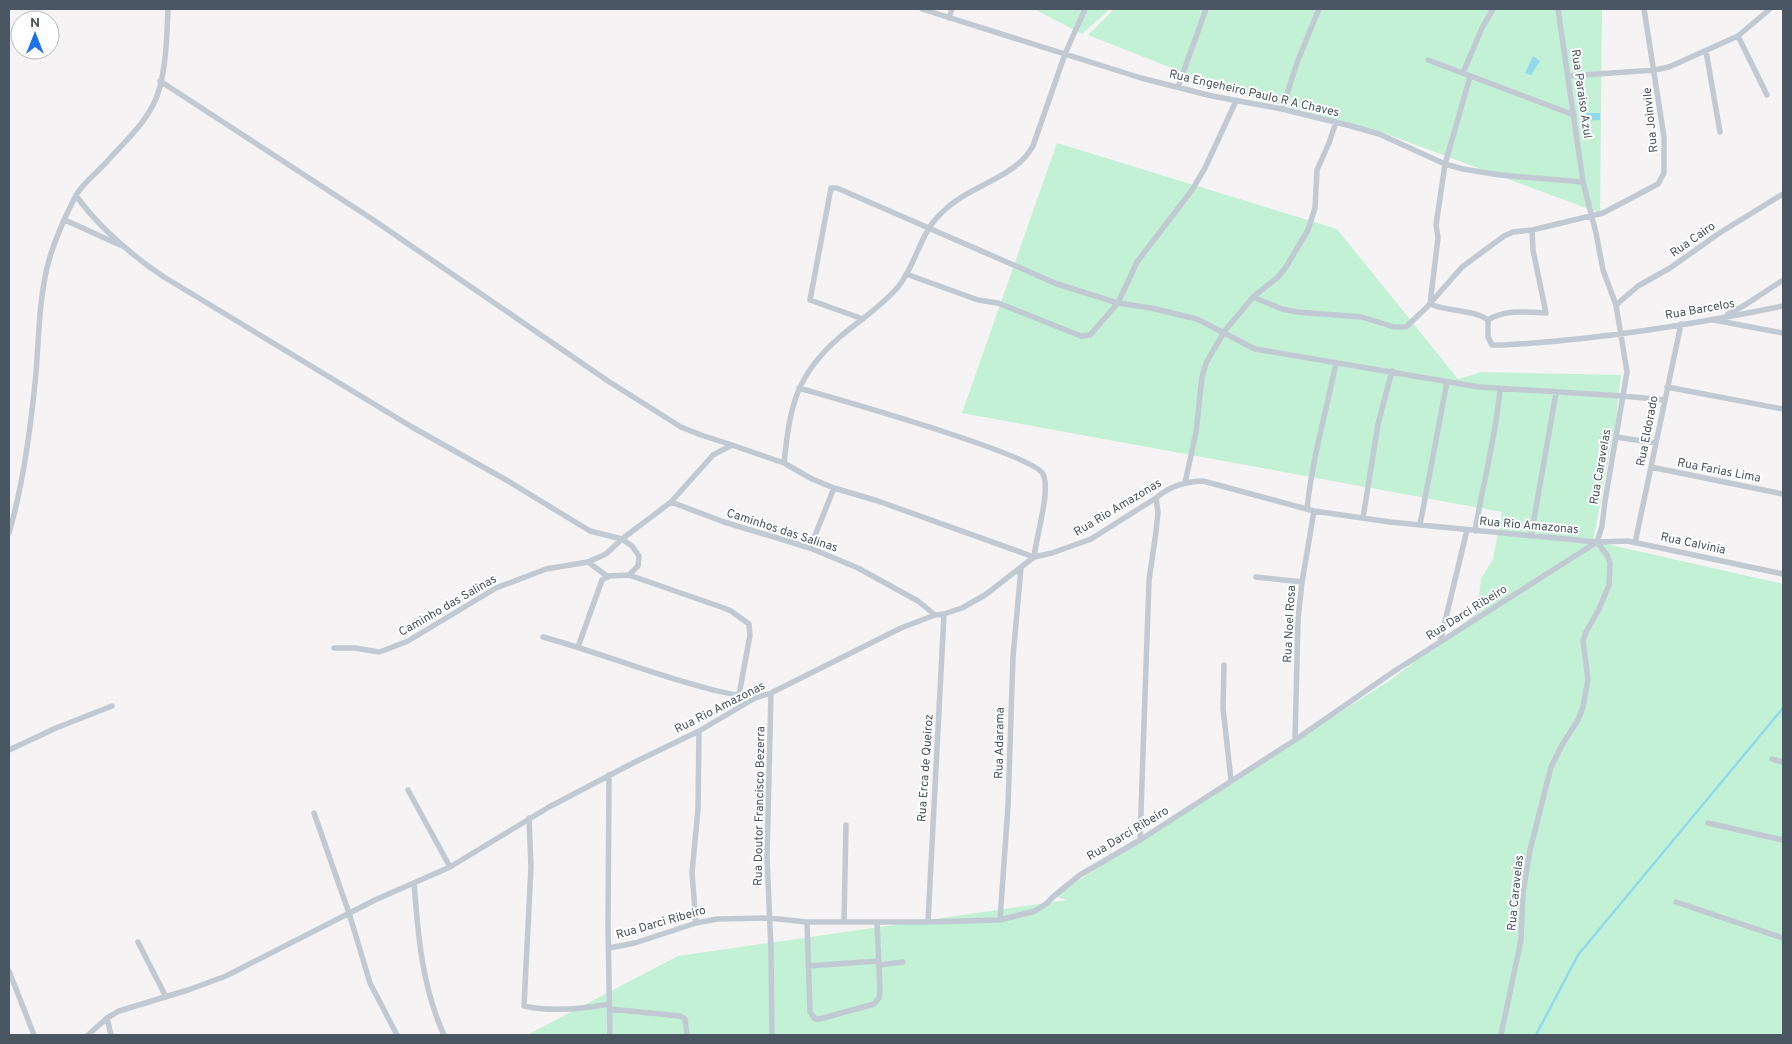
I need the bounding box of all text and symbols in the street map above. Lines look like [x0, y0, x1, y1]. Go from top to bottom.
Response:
north arrow [10, 10, 60, 60]
text: N [30, 15, 40, 32]
street label: Rua Paraiso Azul [1567, 48, 1595, 140]
street label: Rua Engeheiro Paulo R A Chaves [1167, 67, 1341, 121]
street label: Rua Joinvile [1640, 87, 1662, 153]
street label: Rua Cairo [1667, 218, 1719, 261]
street label: Rua Barcelos [1664, 296, 1736, 324]
street label: Rua Eldorado [1633, 394, 1663, 468]
street label: Rua Caravelas [1586, 428, 1616, 506]
street label: Rua Farias Lima [1676, 455, 1762, 487]
street label: Rua Rio Amazonas [1071, 475, 1165, 541]
street label: Caminhos das Salinas [724, 505, 840, 557]
street label: Rua Rio Amazonas [1479, 514, 1579, 538]
street label: Rua Calvinia [1659, 529, 1727, 559]
street label: Caminho das Salinas [396, 571, 500, 641]
street label: Rua Darci Ribeiro [1423, 581, 1511, 644]
street label: Rua Noel Rosa [1280, 585, 1300, 663]
street label: Rua Rio Amazonas [672, 678, 768, 738]
street label: Rua Adarama [991, 707, 1009, 779]
street label: Rua Erca de Queiroz [914, 713, 938, 823]
street label: Rua Doutor Francisco Bezerra [751, 726, 769, 886]
street label: Rua Darci Ribeiro [1084, 803, 1172, 865]
street label: Rua Caravelas [1504, 854, 1528, 932]
street label: Rua Darci Ribeiro [614, 902, 708, 944]

